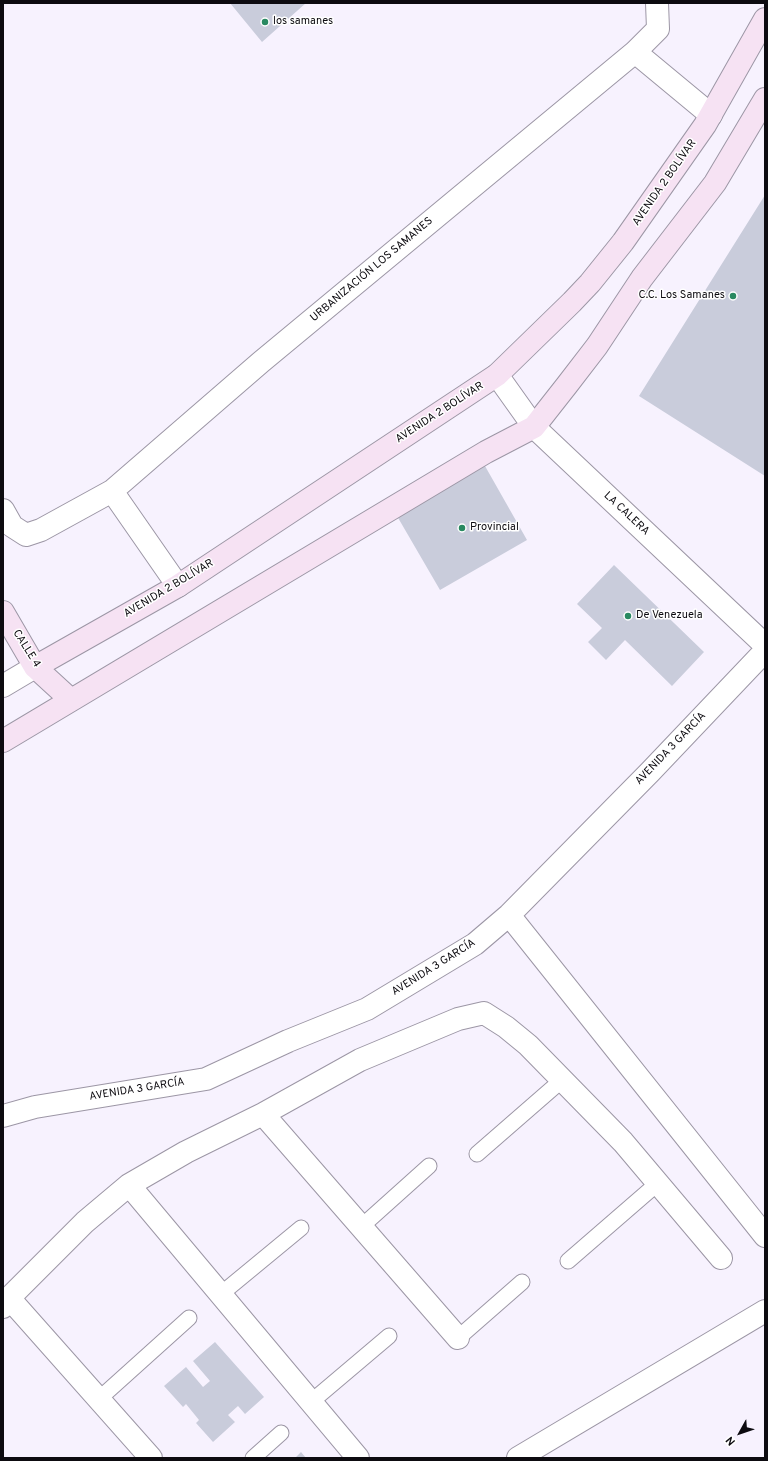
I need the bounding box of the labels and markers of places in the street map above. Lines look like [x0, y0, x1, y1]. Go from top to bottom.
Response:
place label: los samanes [273, 15, 333, 29]
marker: los samanes [260, 17, 270, 27]
place label: C.C. Los Samanes [638, 289, 725, 303]
marker: C.C. Los Samanes [728, 291, 738, 301]
place label: Provincial [470, 521, 519, 535]
marker: Provincial [457, 523, 467, 533]
place label: De Venezuela [636, 609, 702, 623]
marker: De Venezuela [623, 611, 633, 621]

